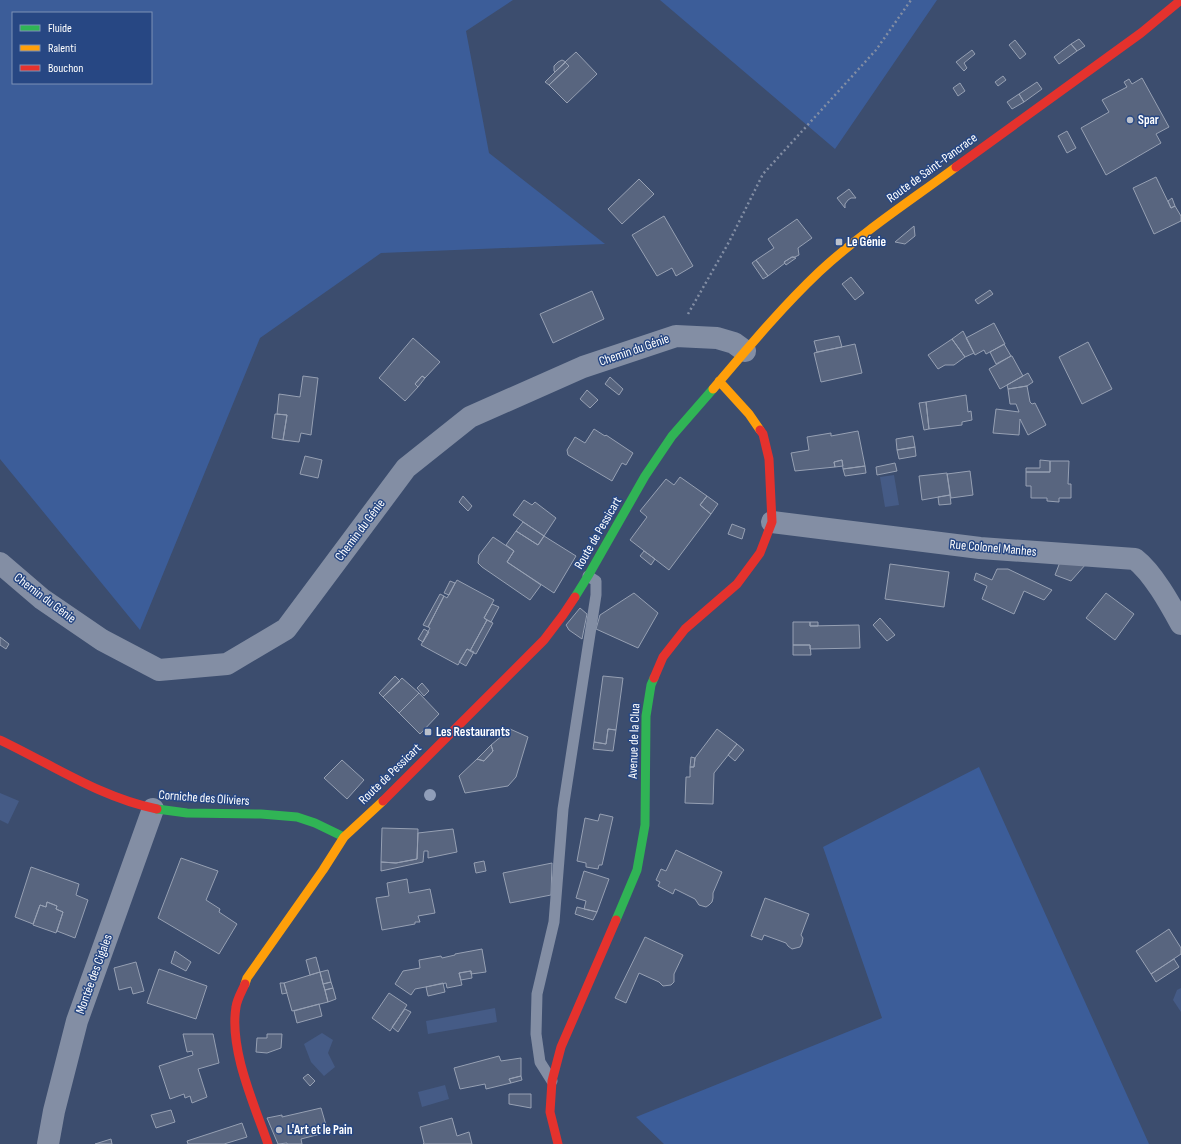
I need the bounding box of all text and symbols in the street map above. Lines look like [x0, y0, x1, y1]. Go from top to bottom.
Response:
legend [12, 12, 152, 84]
text: Fluide [48, 21, 72, 36]
text: Ralenti [48, 41, 76, 56]
text: Bouchon [48, 61, 83, 76]
place label: Spar [1138, 112, 1159, 128]
marker: Spar [1125, 115, 1135, 125]
street label: Route de Saint-Pancrace [884, 130, 980, 206]
place label: Le Génie [847, 234, 886, 250]
marker: Le Génie [834, 237, 844, 247]
street label: Chemin du Génie [597, 330, 671, 370]
street label: Route de Pessicart [571, 494, 625, 572]
street label: Chemin du Génie [332, 496, 388, 564]
street label: Rue Colonel Manhes [949, 536, 1037, 560]
street label: Chemin du Génie [11, 570, 79, 626]
street label: Avenue de la Clua [625, 703, 643, 780]
place label: Les Restaurants [436, 724, 510, 740]
marker: Les Restaurants [423, 727, 433, 737]
street label: Route de Pessicart [355, 740, 425, 808]
street label: Corniche des Oliviers [158, 787, 250, 809]
street label: Montée des Cigales [72, 932, 116, 1016]
place label: L'Art et le Pain [287, 1122, 353, 1138]
marker: L'Art et le Pain [274, 1125, 284, 1135]

